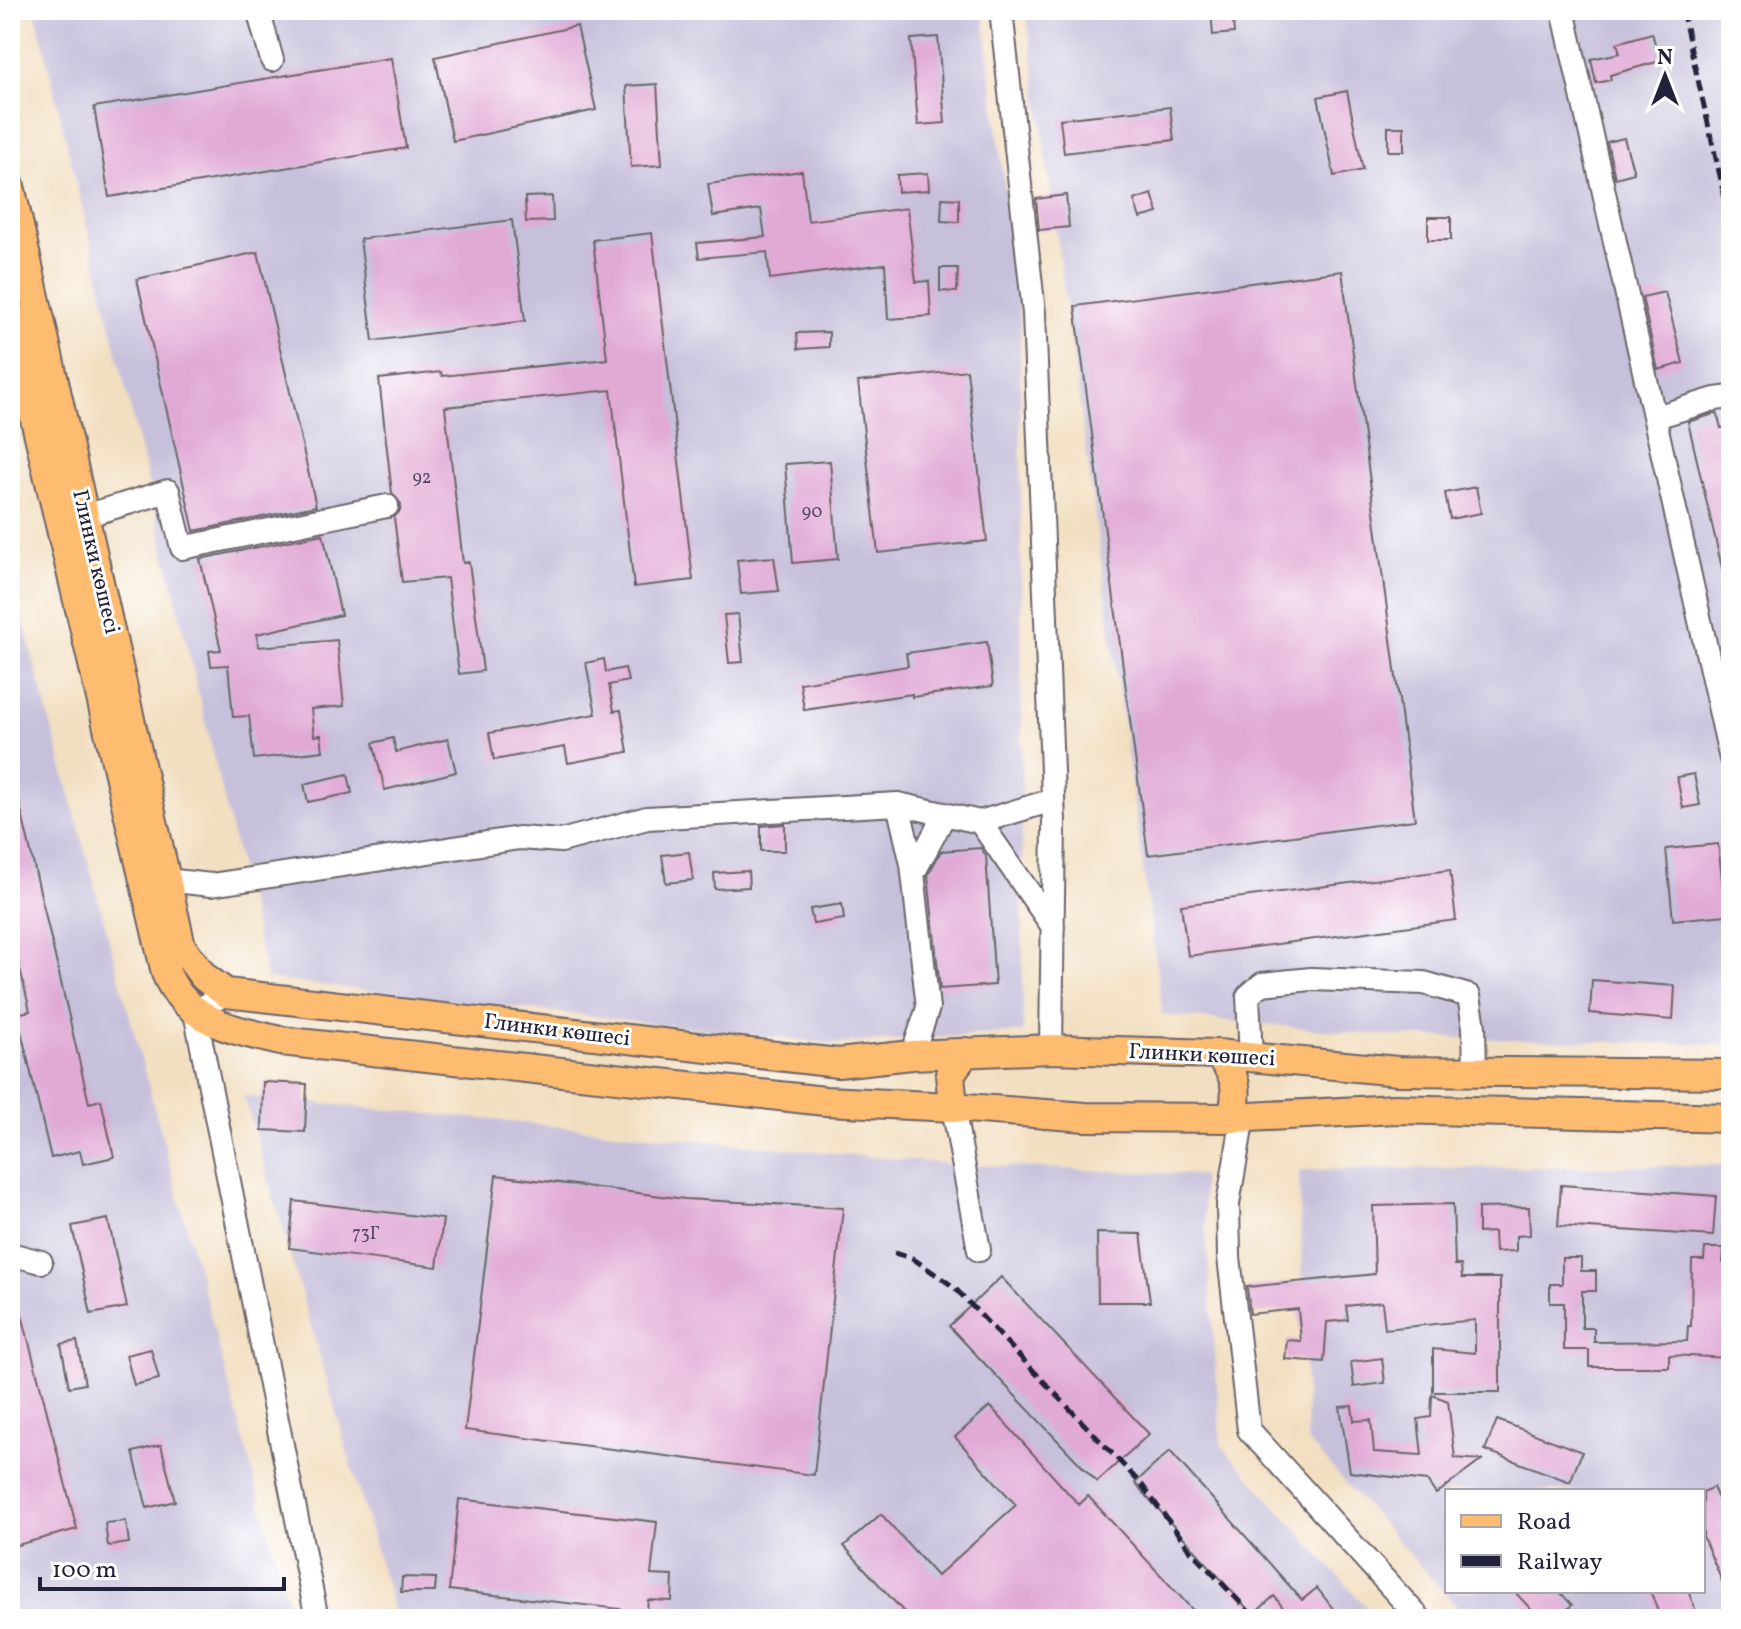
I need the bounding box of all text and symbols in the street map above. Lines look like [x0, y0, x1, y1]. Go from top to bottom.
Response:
north arrow [1625, 36, 1705, 116]
text: N [1657, 43, 1673, 74]
house number: 92 [412, 466, 432, 491]
street label: Глинки көшесі [63, 487, 127, 637]
house number: 90 [802, 500, 822, 525]
street label: Глинки көшесі [482, 1007, 632, 1055]
street label: Глинки көшесі [1128, 1037, 1276, 1075]
house number: 73Г [352, 1222, 380, 1247]
legend [1445, 1489, 1705, 1593]
text: Road [1517, 1506, 1571, 1540]
scale bar [40, 1541, 284, 1591]
text: Railway [1517, 1546, 1603, 1580]
text: 100 m [52, 1554, 117, 1588]

